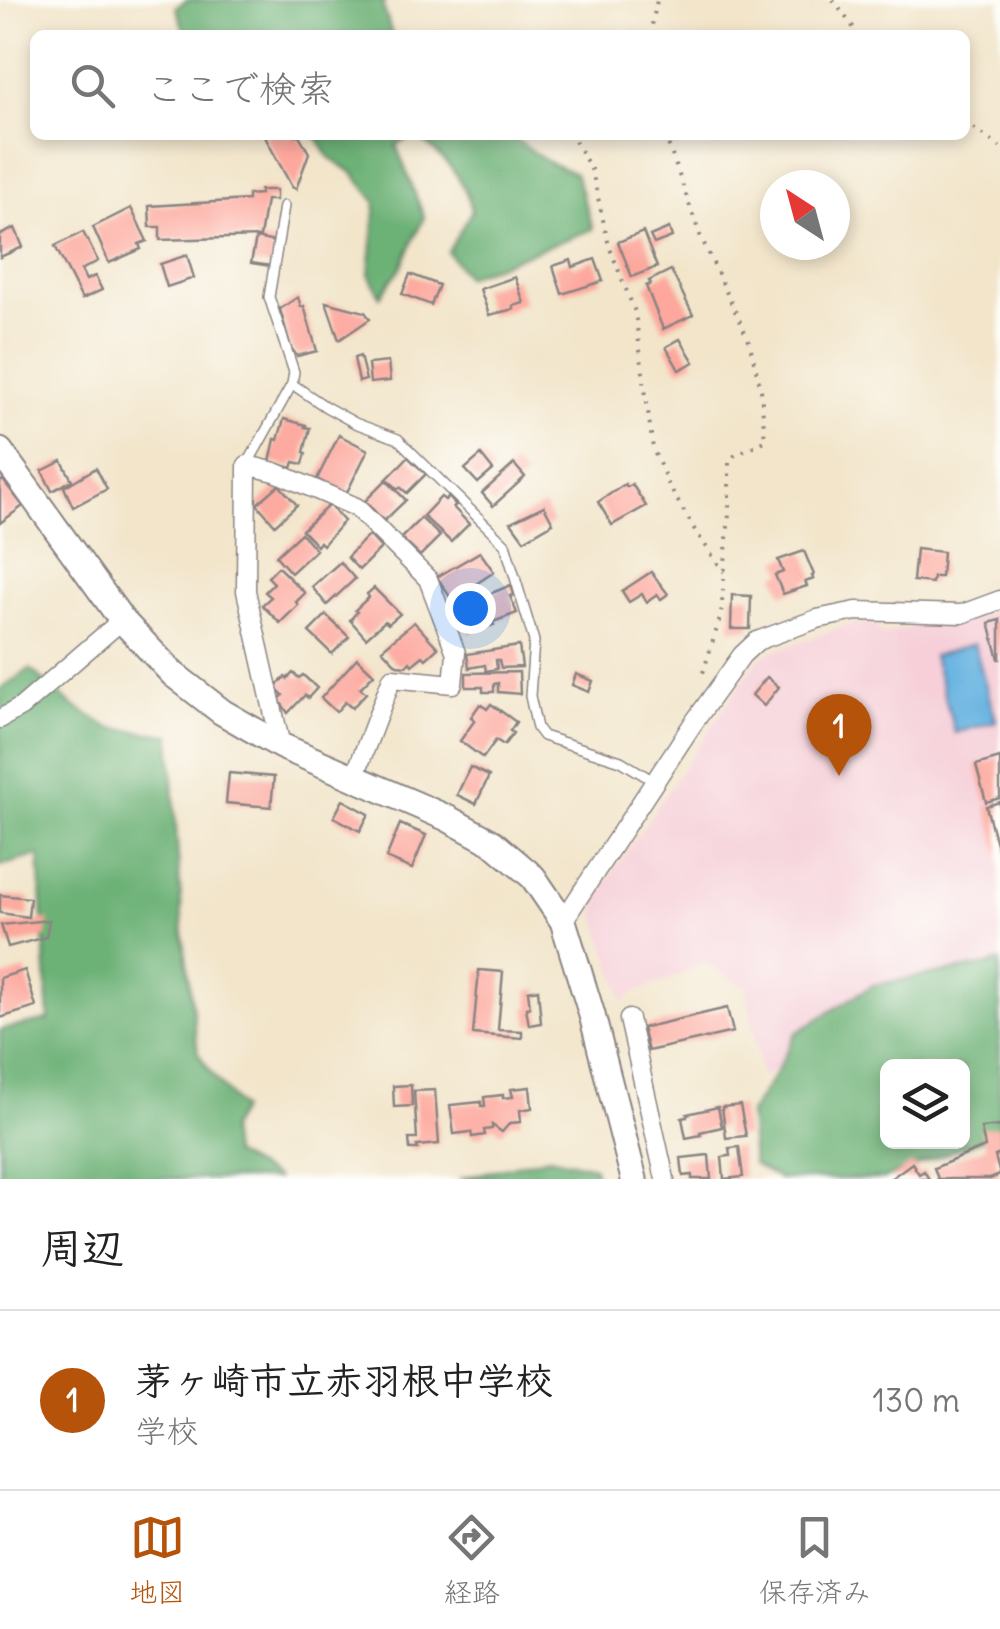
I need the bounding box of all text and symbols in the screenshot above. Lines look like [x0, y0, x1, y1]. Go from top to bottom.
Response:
search box [30, 30, 970, 140]
icon: search [65, 58, 120, 113]
text: ここで検索 [145, 65, 335, 112]
north arrow [760, 170, 850, 260]
your location [445, 583, 496, 634]
pin: 1 [806, 694, 872, 776]
map controls [880, 1059, 970, 1149]
button: layers [880, 1059, 970, 1149]
text: 周辺 [40, 1222, 124, 1274]
text: 茅ヶ崎市立赤羽根中学校 [135, 1357, 553, 1404]
text: 1 [66, 1380, 79, 1421]
text: 130 m [872, 1380, 960, 1421]
text: 学校 [135, 1410, 199, 1451]
tab: 地図 [129, 1510, 185, 1610]
tab: 経路 [444, 1510, 500, 1610]
tab: 保存済み [759, 1510, 871, 1610]

